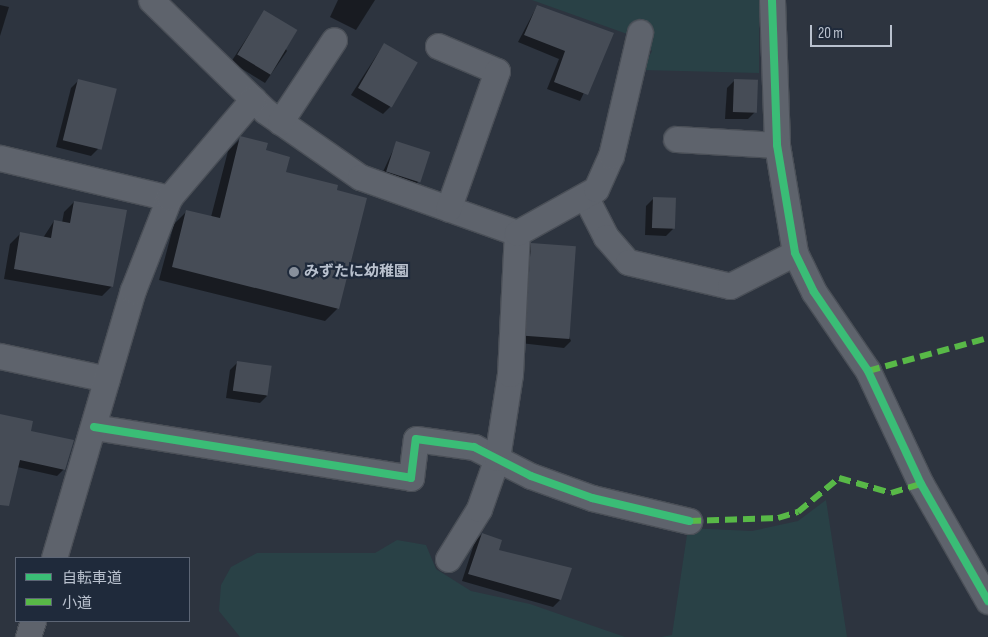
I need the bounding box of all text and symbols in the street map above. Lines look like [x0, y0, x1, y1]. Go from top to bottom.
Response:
scale bar [813, 15, 896, 47]
text: 20 m [818, 24, 843, 43]
place label: みずたに幼稚園 [304, 263, 409, 281]
marker: みずたに幼稚園 [288, 266, 300, 278]
legend [15, 557, 190, 622]
text: 自転車道 [62, 569, 122, 588]
text: 小道 [62, 594, 92, 613]

